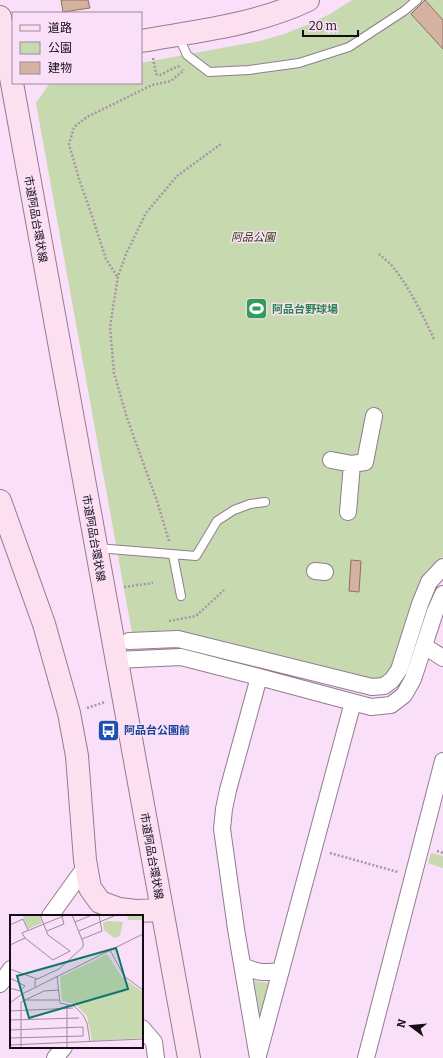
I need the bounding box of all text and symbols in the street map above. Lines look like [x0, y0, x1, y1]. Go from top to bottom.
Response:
legend [12, 12, 142, 84]
scale bar [303, 12, 358, 38]
text: 20 m [309, 19, 338, 33]
text: 道路 [48, 21, 72, 35]
text: 公園 [48, 41, 72, 55]
text: 建物 [48, 61, 72, 75]
street label: 市道阿品台環状線 [21, 175, 50, 264]
park label: 阿品公園 [231, 231, 277, 244]
sports icon: 阿品台野球場 [243, 296, 269, 322]
place label: 阿品台野球場 [272, 303, 338, 316]
street label: 市道阿品台環状線 [79, 494, 108, 583]
bus stop icon: 阿品台公園前 [96, 717, 122, 743]
place label: 阿品台公園前 [124, 724, 190, 737]
street label: 市道阿品台環状線 [137, 812, 166, 901]
inset map [10, 915, 143, 1048]
north arrow [391, 1006, 431, 1046]
text: N [394, 1017, 409, 1029]

